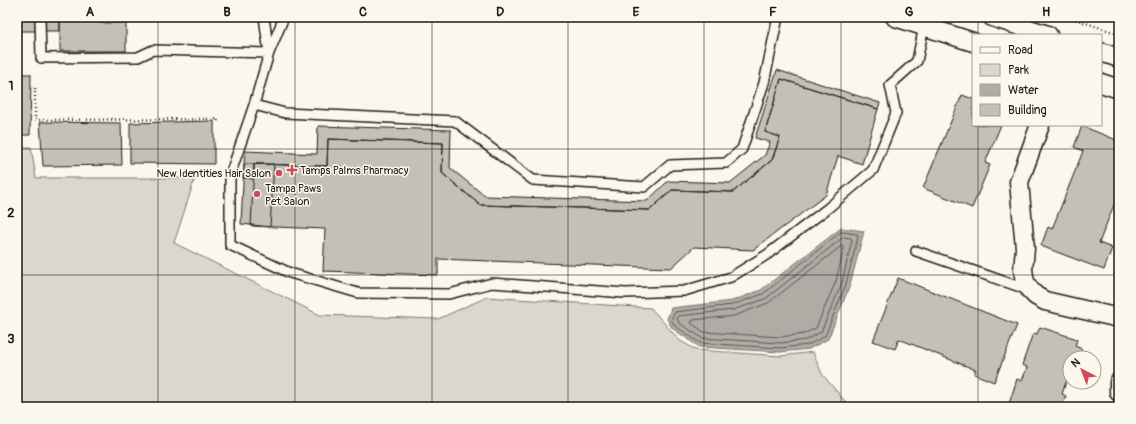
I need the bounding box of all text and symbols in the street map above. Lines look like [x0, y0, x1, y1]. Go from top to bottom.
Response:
text: A [86, 4, 95, 20]
text: B [223, 4, 231, 20]
text: C [359, 4, 367, 20]
text: D [496, 4, 504, 20]
text: E [633, 4, 640, 20]
text: F [769, 4, 777, 20]
text: G [905, 4, 914, 20]
text: H [1042, 4, 1050, 20]
legend [972, 34, 1102, 126]
text: Road [1008, 43, 1033, 58]
text: Park [1008, 63, 1029, 78]
text: 1 [8, 78, 14, 94]
text: Water [1008, 83, 1039, 98]
text: Building [1008, 103, 1047, 118]
place label: Tamps Palms Pharmacy [300, 164, 409, 177]
marker: Tamps Palms Pharmacy [287, 165, 297, 175]
place label: New Identities Hair Salon [156, 167, 271, 180]
marker: New Identities Hair Salon [274, 168, 284, 178]
place label: Tampa Paws Pet Salon [265, 182, 321, 208]
marker: Tampa Paws Pet Salon [252, 189, 262, 199]
text: 2 [7, 205, 15, 221]
text: 3 [7, 331, 15, 347]
north arrow [1062, 350, 1102, 390]
text: N [1069, 355, 1083, 370]

